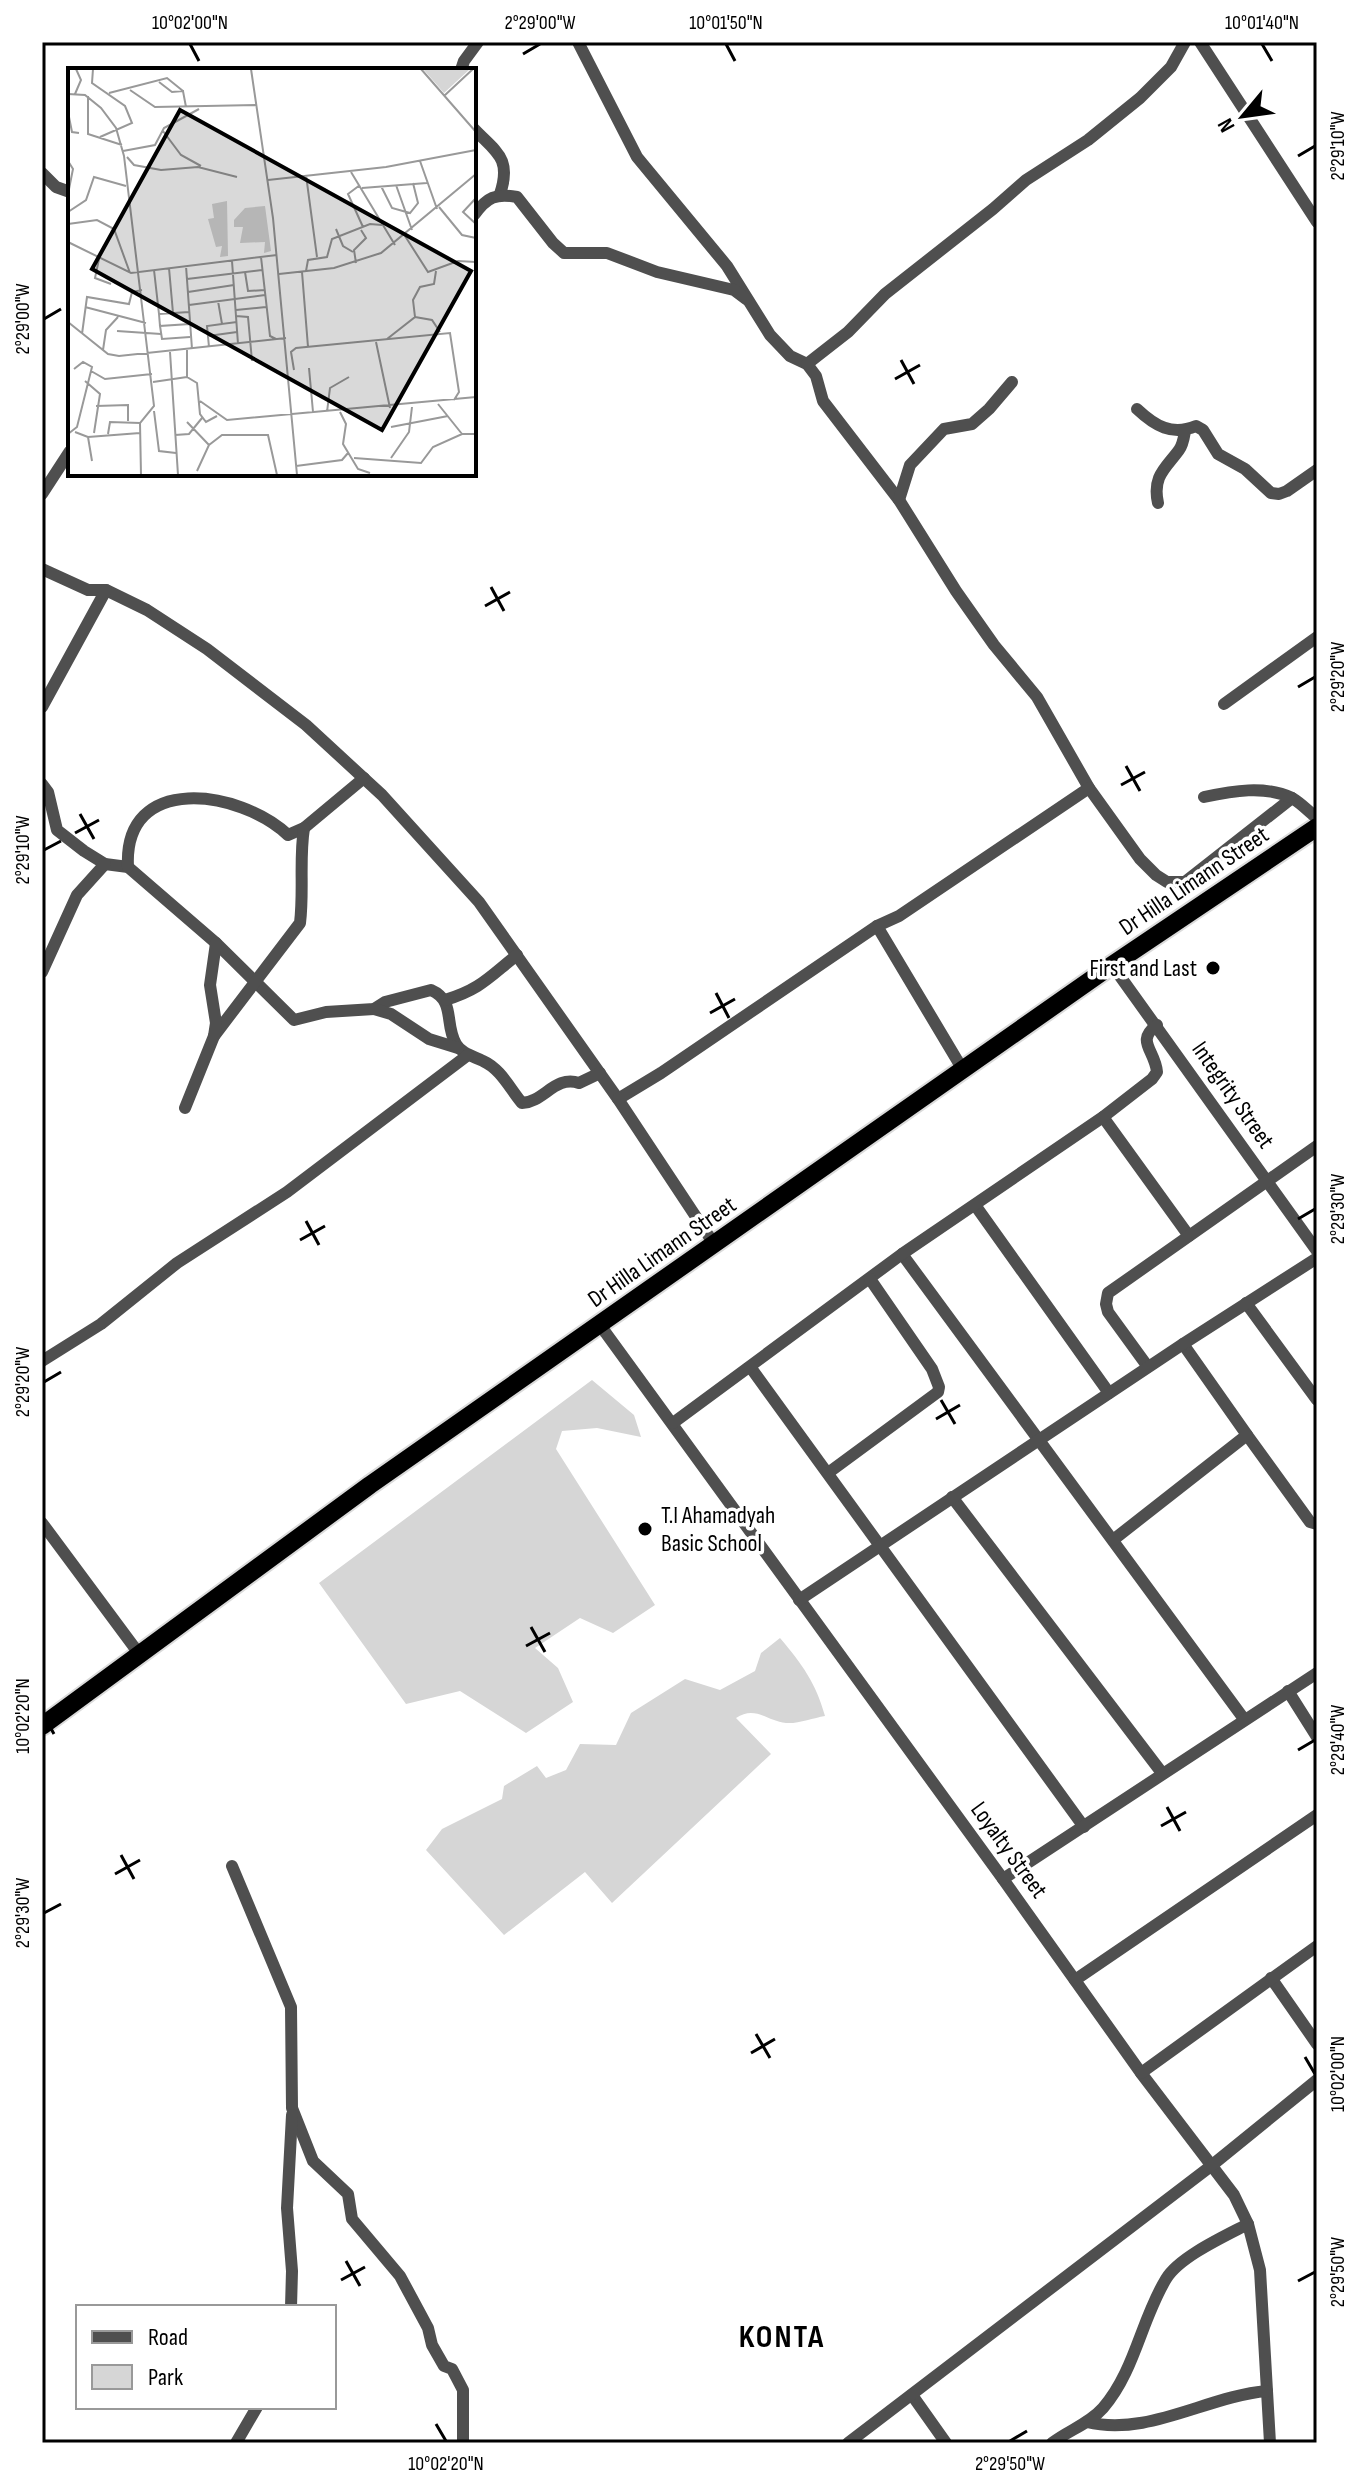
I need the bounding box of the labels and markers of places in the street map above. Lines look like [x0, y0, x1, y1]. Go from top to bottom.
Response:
place label: First and Last [1089, 954, 1197, 983]
marker: First and Last [1204, 959, 1222, 977]
place label: T.I Ahamadyah Basic School [661, 1501, 775, 1558]
marker: T.I Ahamadyah Basic School [636, 1520, 654, 1538]

